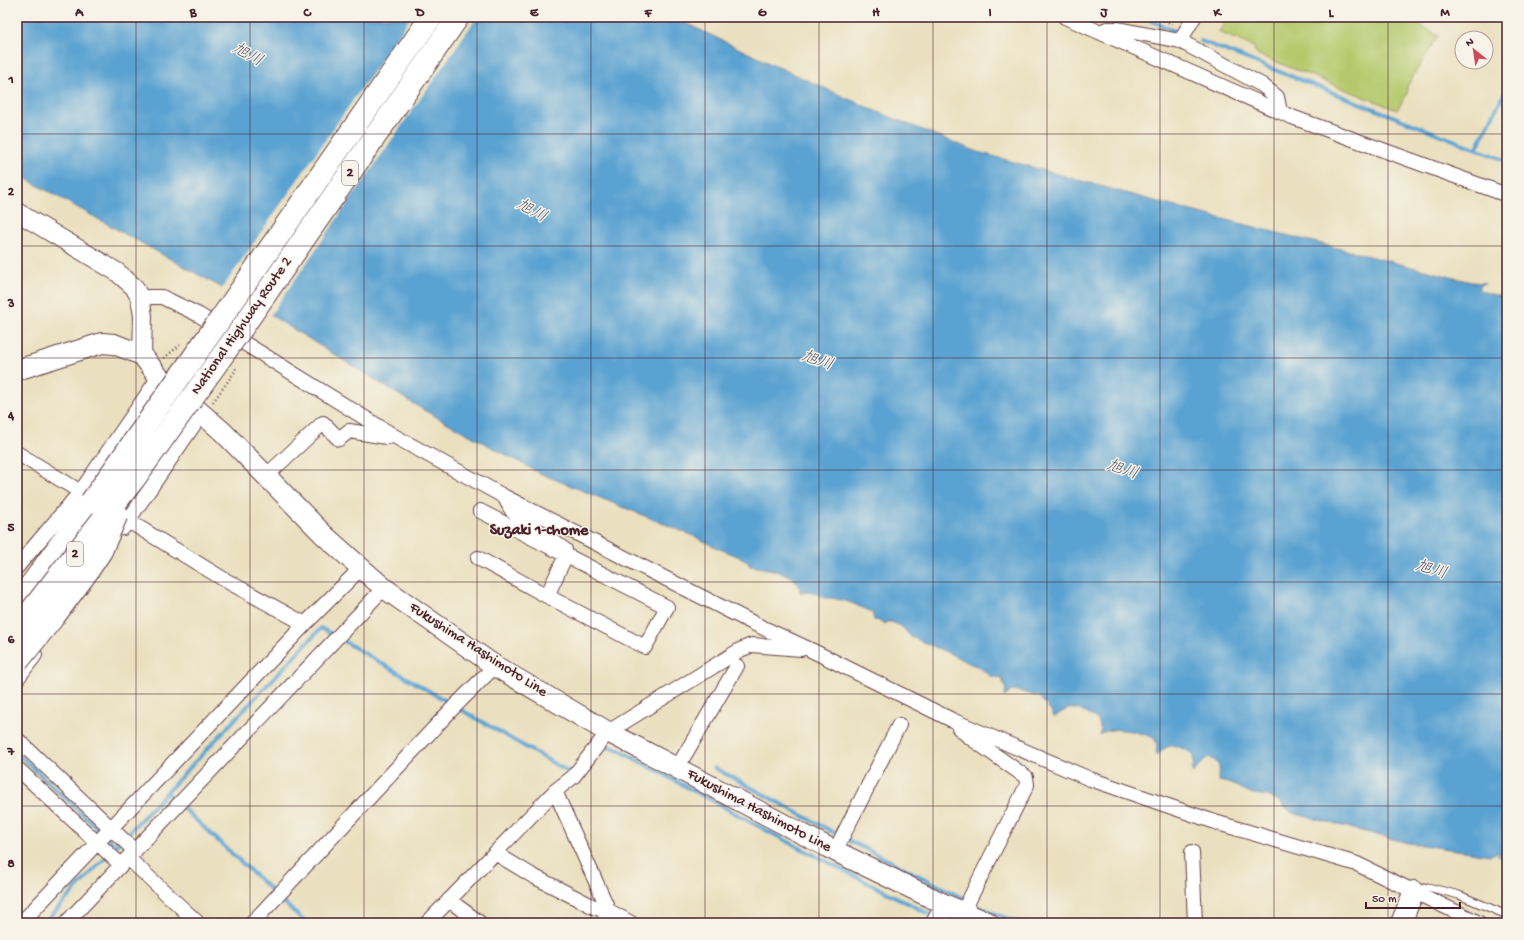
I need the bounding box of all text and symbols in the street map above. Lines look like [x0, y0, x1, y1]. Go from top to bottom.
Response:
text: A [74, 6, 84, 21]
text: B [189, 6, 198, 21]
text: C [302, 6, 312, 21]
text: D [415, 6, 425, 21]
text: E [530, 6, 539, 21]
text: F [644, 6, 653, 21]
text: G [758, 6, 767, 21]
text: H [872, 6, 880, 21]
text: I [988, 6, 992, 21]
text: J [1100, 6, 1109, 21]
text: K [1212, 6, 1222, 21]
text: L [1329, 6, 1335, 21]
text: M [1440, 6, 1450, 21]
north arrow [1454, 30, 1494, 70]
text: N [1464, 36, 1476, 50]
water label: 旭川 [228, 39, 266, 72]
text: 1 [7, 73, 14, 88]
road number: 2 [342, 161, 358, 185]
text: 2 [8, 185, 15, 200]
water label: 旭川 [512, 195, 550, 228]
street label: National Highway Route 2 [187, 254, 297, 398]
text: 3 [7, 297, 15, 312]
water label: 旭川 [799, 347, 836, 376]
text: 4 [7, 409, 15, 424]
water label: 旭川 [1104, 456, 1141, 485]
text: 5 [8, 521, 15, 536]
district label: Suzaki 1-chome [490, 522, 589, 541]
road number: 2 [67, 542, 83, 566]
water label: 旭川 [1413, 556, 1449, 585]
street label: Fukushima Hashimoto Line [405, 598, 551, 702]
text: 6 [8, 633, 15, 648]
text: 7 [7, 745, 16, 760]
street label: Fukushima Hashimoto Line [683, 765, 835, 857]
text: 8 [7, 857, 15, 872]
scale bar [1366, 884, 1460, 910]
text: 50 m [1372, 893, 1397, 907]

